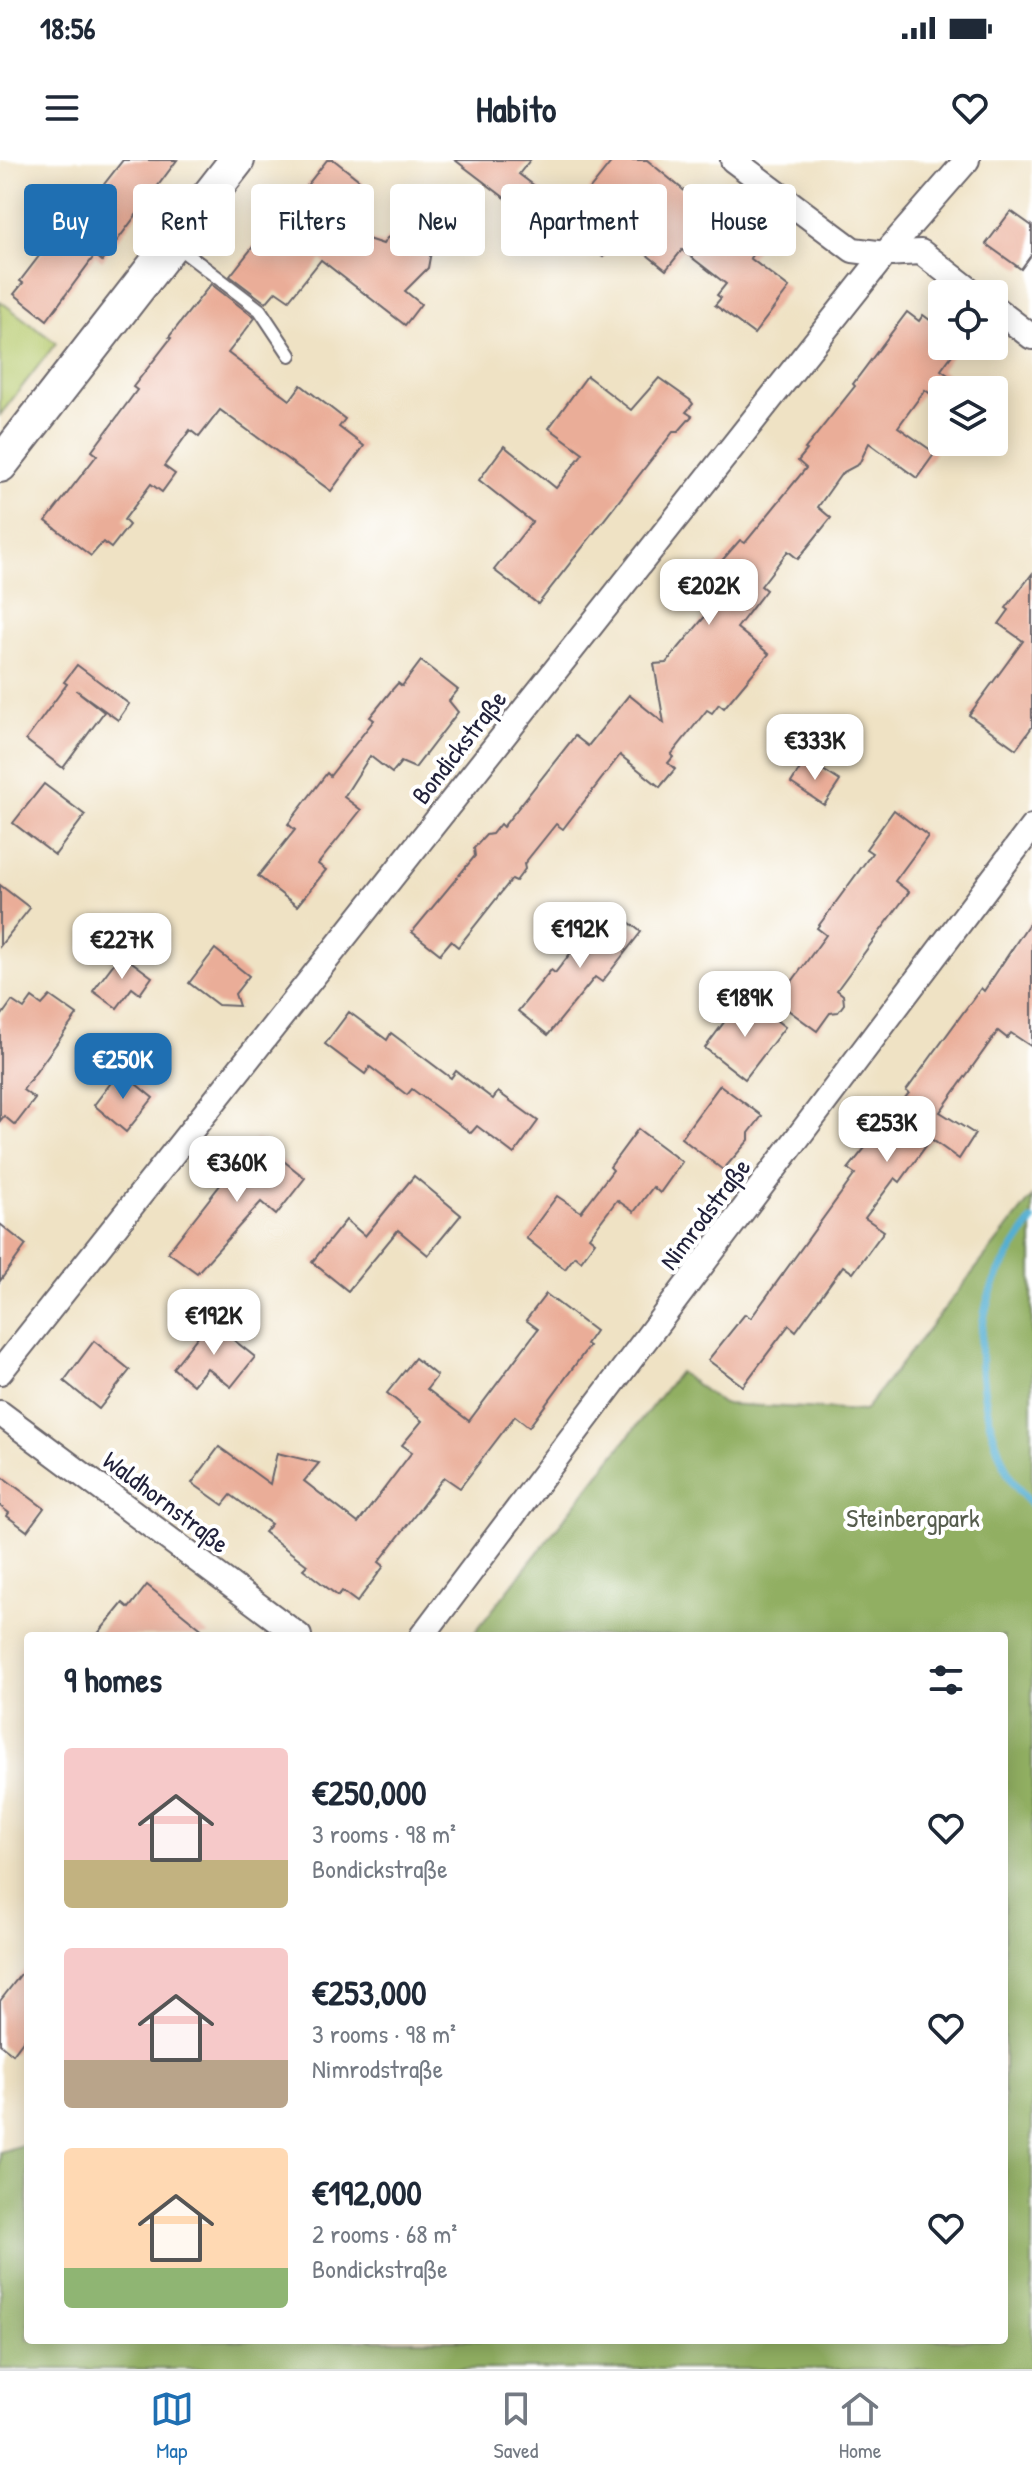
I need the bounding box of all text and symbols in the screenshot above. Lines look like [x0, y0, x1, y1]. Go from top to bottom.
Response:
text: 18:56 [40, 8, 96, 48]
text: Habito [476, 84, 556, 133]
icon: menu [40, 86, 84, 130]
icon: heart [948, 86, 992, 130]
chip: Buy [24, 184, 117, 256]
chip: Rent [133, 184, 235, 256]
chip: Filters [251, 184, 374, 256]
chip: New [390, 184, 485, 256]
chip: Apartment [501, 184, 667, 256]
chip: House [683, 184, 796, 256]
map controls [928, 280, 1008, 456]
button: locate [928, 280, 1008, 360]
button: layers [928, 376, 1008, 456]
pin: €202K [653, 559, 765, 627]
text: €202K [678, 567, 740, 602]
street label: Bondickstraße [403, 683, 514, 811]
pin: €333K [759, 714, 871, 782]
text: €333K [784, 722, 846, 757]
pin: €192K [524, 902, 636, 970]
text: €192K [551, 910, 609, 945]
pin: €227K [66, 913, 178, 981]
text: €227K [90, 921, 154, 956]
pin: €189K [689, 971, 801, 1039]
text: €189K [717, 979, 773, 1014]
pin: €250K [67, 1033, 179, 1101]
text: €250K [93, 1041, 153, 1076]
pin: €253K [831, 1096, 943, 1164]
text: €253K [857, 1104, 917, 1139]
pin: €360K [181, 1136, 293, 1204]
text: €360K [207, 1144, 267, 1179]
street label: Nimrodstraße [651, 1151, 758, 1277]
pin: €192K [158, 1289, 270, 1357]
text: €192K [185, 1297, 243, 1332]
street label: Waldhornstraße [96, 1443, 237, 1561]
park label: Steinbergpark [846, 1500, 980, 1535]
text: 9 homes [64, 1657, 162, 1703]
icon: filters [924, 1658, 968, 1702]
text: €250,000 [312, 1770, 426, 1816]
icon: home [128, 1780, 224, 1876]
icon: heart [924, 1806, 968, 1850]
text: 3 rooms · 98 m² [312, 1816, 456, 1851]
text: Bondickstraße [312, 1851, 448, 1886]
text: €253,000 [312, 1970, 426, 2016]
icon: home [128, 1980, 224, 2076]
icon: heart [924, 2006, 968, 2050]
text: 3 rooms · 98 m² [312, 2016, 456, 2051]
text: Nimrodstraße [312, 2051, 443, 2086]
text: €192,000 [312, 2170, 422, 2216]
icon: home [128, 2180, 224, 2276]
icon: heart [924, 2206, 968, 2250]
text: 2 rooms · 68 m² [312, 2216, 457, 2251]
text: Bondickstraße [312, 2251, 448, 2286]
tab: Map [150, 2387, 194, 2465]
tab: Saved [494, 2387, 538, 2465]
tab: Home [838, 2387, 882, 2465]

